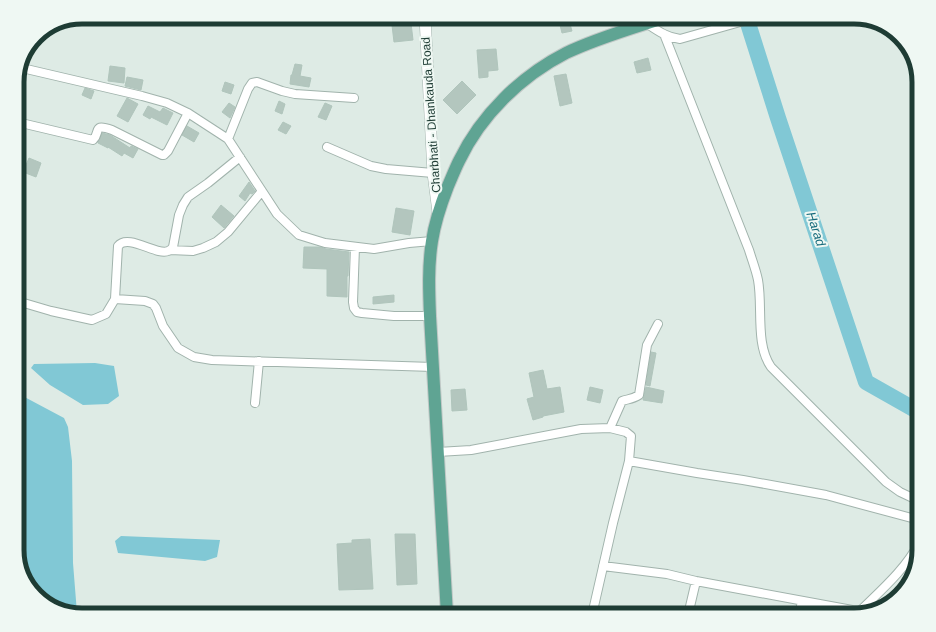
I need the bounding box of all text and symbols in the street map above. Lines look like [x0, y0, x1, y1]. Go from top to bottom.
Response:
street label: Charbhati - Dhankauda Road [419, 37, 443, 193]
water label: Harad [803, 210, 829, 249]

